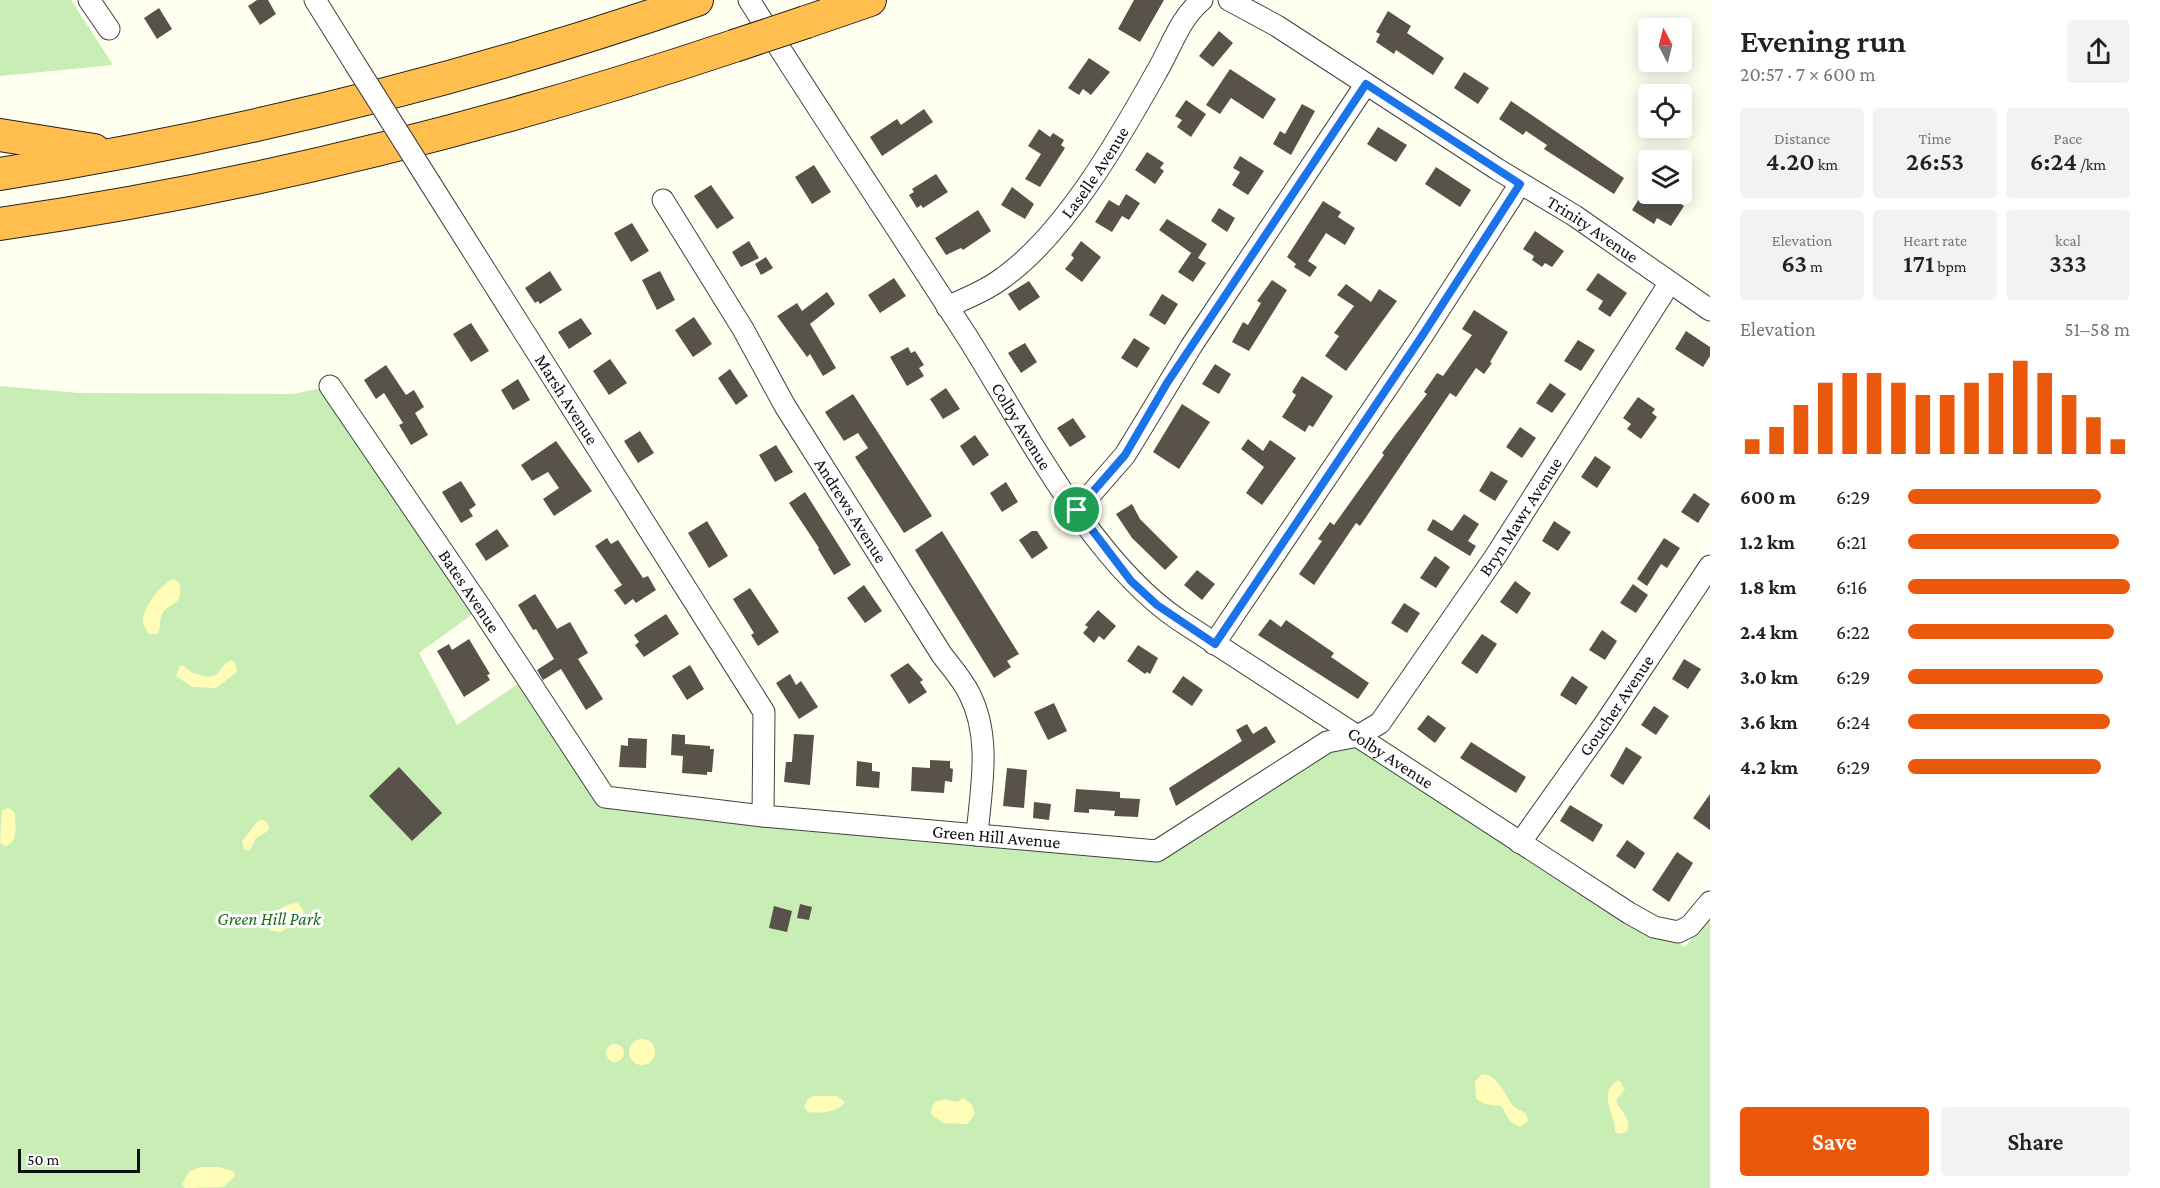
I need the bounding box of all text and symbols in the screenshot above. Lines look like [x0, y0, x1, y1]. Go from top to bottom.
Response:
north arrow [1638, 18, 1692, 72]
map controls [1638, 18, 1692, 204]
button: share [2067, 20, 2130, 83]
text: Evening run [1740, 22, 1906, 59]
text: 20:57 · 7 × 600 m [1740, 63, 1876, 85]
button: locate [1638, 84, 1692, 138]
street label: Laselle Avenue [1057, 123, 1133, 222]
text: Distance [1774, 130, 1830, 147]
text: Time [1919, 130, 1951, 147]
text: Pace [2054, 130, 2082, 147]
text: 4.20 [1766, 147, 1815, 176]
text: 26:53 [1906, 147, 1964, 176]
text: 6:24 [2030, 147, 2077, 176]
button: layers [1638, 150, 1692, 204]
text: km [1815, 156, 1838, 173]
text: /km [2077, 156, 2106, 173]
street label: Trinity Avenue [1543, 191, 1642, 267]
text: Elevation [1772, 232, 1832, 249]
text: Heart rate [1903, 232, 1967, 249]
text: kcal [2055, 232, 2081, 249]
text: 63 [1781, 249, 1807, 278]
text: 171 [1903, 249, 1934, 278]
text: 333 [2049, 249, 2087, 278]
text: m [1807, 258, 1823, 275]
text: bpm [1934, 258, 1967, 275]
text: Elevation [1740, 318, 1816, 340]
text: 51–58 m [2064, 318, 2130, 340]
street label: Marsh Avenue [531, 351, 603, 448]
street label: Colby Avenue [987, 379, 1056, 474]
street label: Andrews Avenue [810, 454, 891, 567]
street label: Bryn Mawr Avenue [1475, 454, 1566, 580]
pin [1051, 484, 1102, 535]
text: 600 m [1740, 486, 1796, 508]
text: 6:29 [1836, 486, 1870, 508]
icon: arrive [1060, 493, 1093, 526]
text: 1.2 km [1740, 531, 1795, 553]
text: 6:21 [1836, 531, 1867, 553]
street label: Bates Avenue [434, 546, 504, 636]
text: 1.8 km [1740, 576, 1796, 598]
text: 6:16 [1836, 576, 1868, 598]
text: 2.4 km [1740, 621, 1798, 643]
text: 6:22 [1836, 621, 1870, 643]
street label: Goucher Avenue [1575, 651, 1658, 760]
text: 3.0 km [1740, 666, 1799, 688]
text: 6:29 [1836, 666, 1870, 688]
text: 3.6 km [1740, 711, 1798, 733]
text: 6:24 [1836, 711, 1870, 733]
street label: Colby Avenue [1344, 723, 1437, 793]
text: 4.2 km [1740, 756, 1798, 778]
text: 6:29 [1836, 756, 1870, 778]
street label: Green Hill Avenue [931, 821, 1061, 852]
park label: Green Hill Park [217, 909, 322, 929]
button: Save [1740, 1107, 1929, 1176]
button: Share [1941, 1107, 2130, 1176]
scale bar [18, 1146, 140, 1174]
text: 50 m [27, 1151, 59, 1168]

